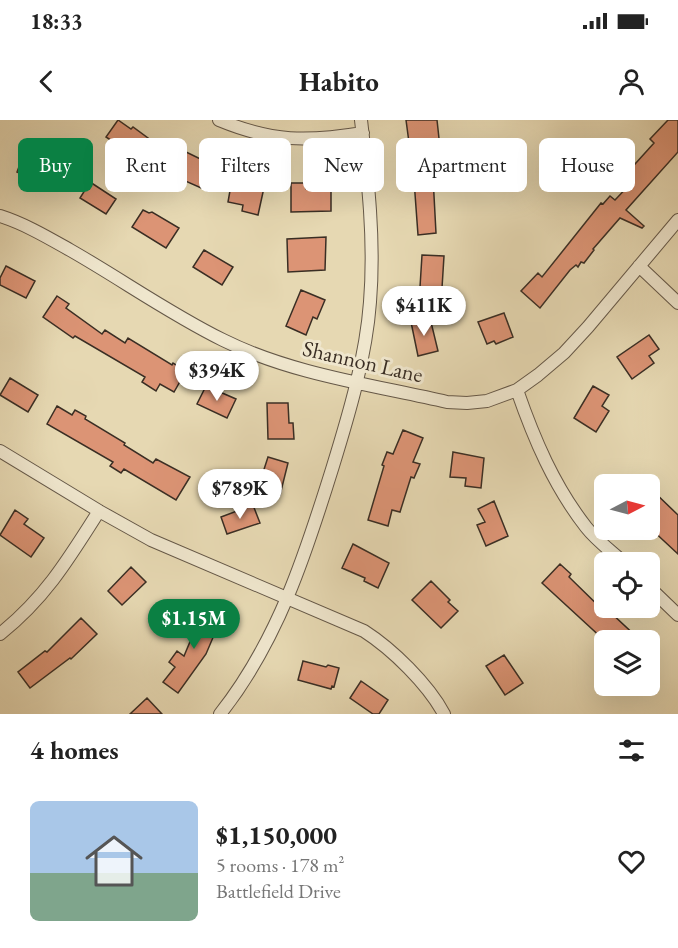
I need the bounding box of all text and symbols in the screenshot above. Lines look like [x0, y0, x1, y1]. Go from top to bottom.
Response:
text: 18:33 [30, 7, 83, 36]
text: Habito [299, 64, 379, 99]
icon: back [30, 65, 63, 98]
icon: person [615, 65, 648, 98]
chip: Buy [18, 138, 93, 192]
chip: Rent [105, 138, 187, 192]
chip: Filters [199, 138, 291, 192]
chip: New [303, 138, 384, 192]
chip: Apartment [396, 138, 527, 192]
chip: House [539, 138, 635, 192]
pin: $411K [382, 286, 466, 337]
text: $411K [396, 292, 452, 318]
street label: Shannon Lane [300, 334, 426, 389]
pin: $394K [175, 351, 259, 402]
text: $394K [189, 357, 245, 383]
pin: $789K [198, 469, 282, 520]
north arrow [594, 474, 660, 540]
map controls [594, 474, 660, 696]
text: $789K [212, 475, 268, 501]
button: locate [594, 552, 660, 618]
pin: $1.15M [145, 599, 243, 650]
text: $1.15M [162, 605, 226, 631]
button: layers [594, 630, 660, 696]
text: 4 homes [30, 733, 119, 767]
icon: filters [615, 734, 648, 767]
text: $1,150,000 [216, 818, 337, 852]
icon: home [78, 825, 150, 897]
icon: heart [615, 845, 648, 878]
text: 5 rooms · 178 m² [216, 852, 344, 878]
text: Battlefield Drive [216, 878, 341, 904]

